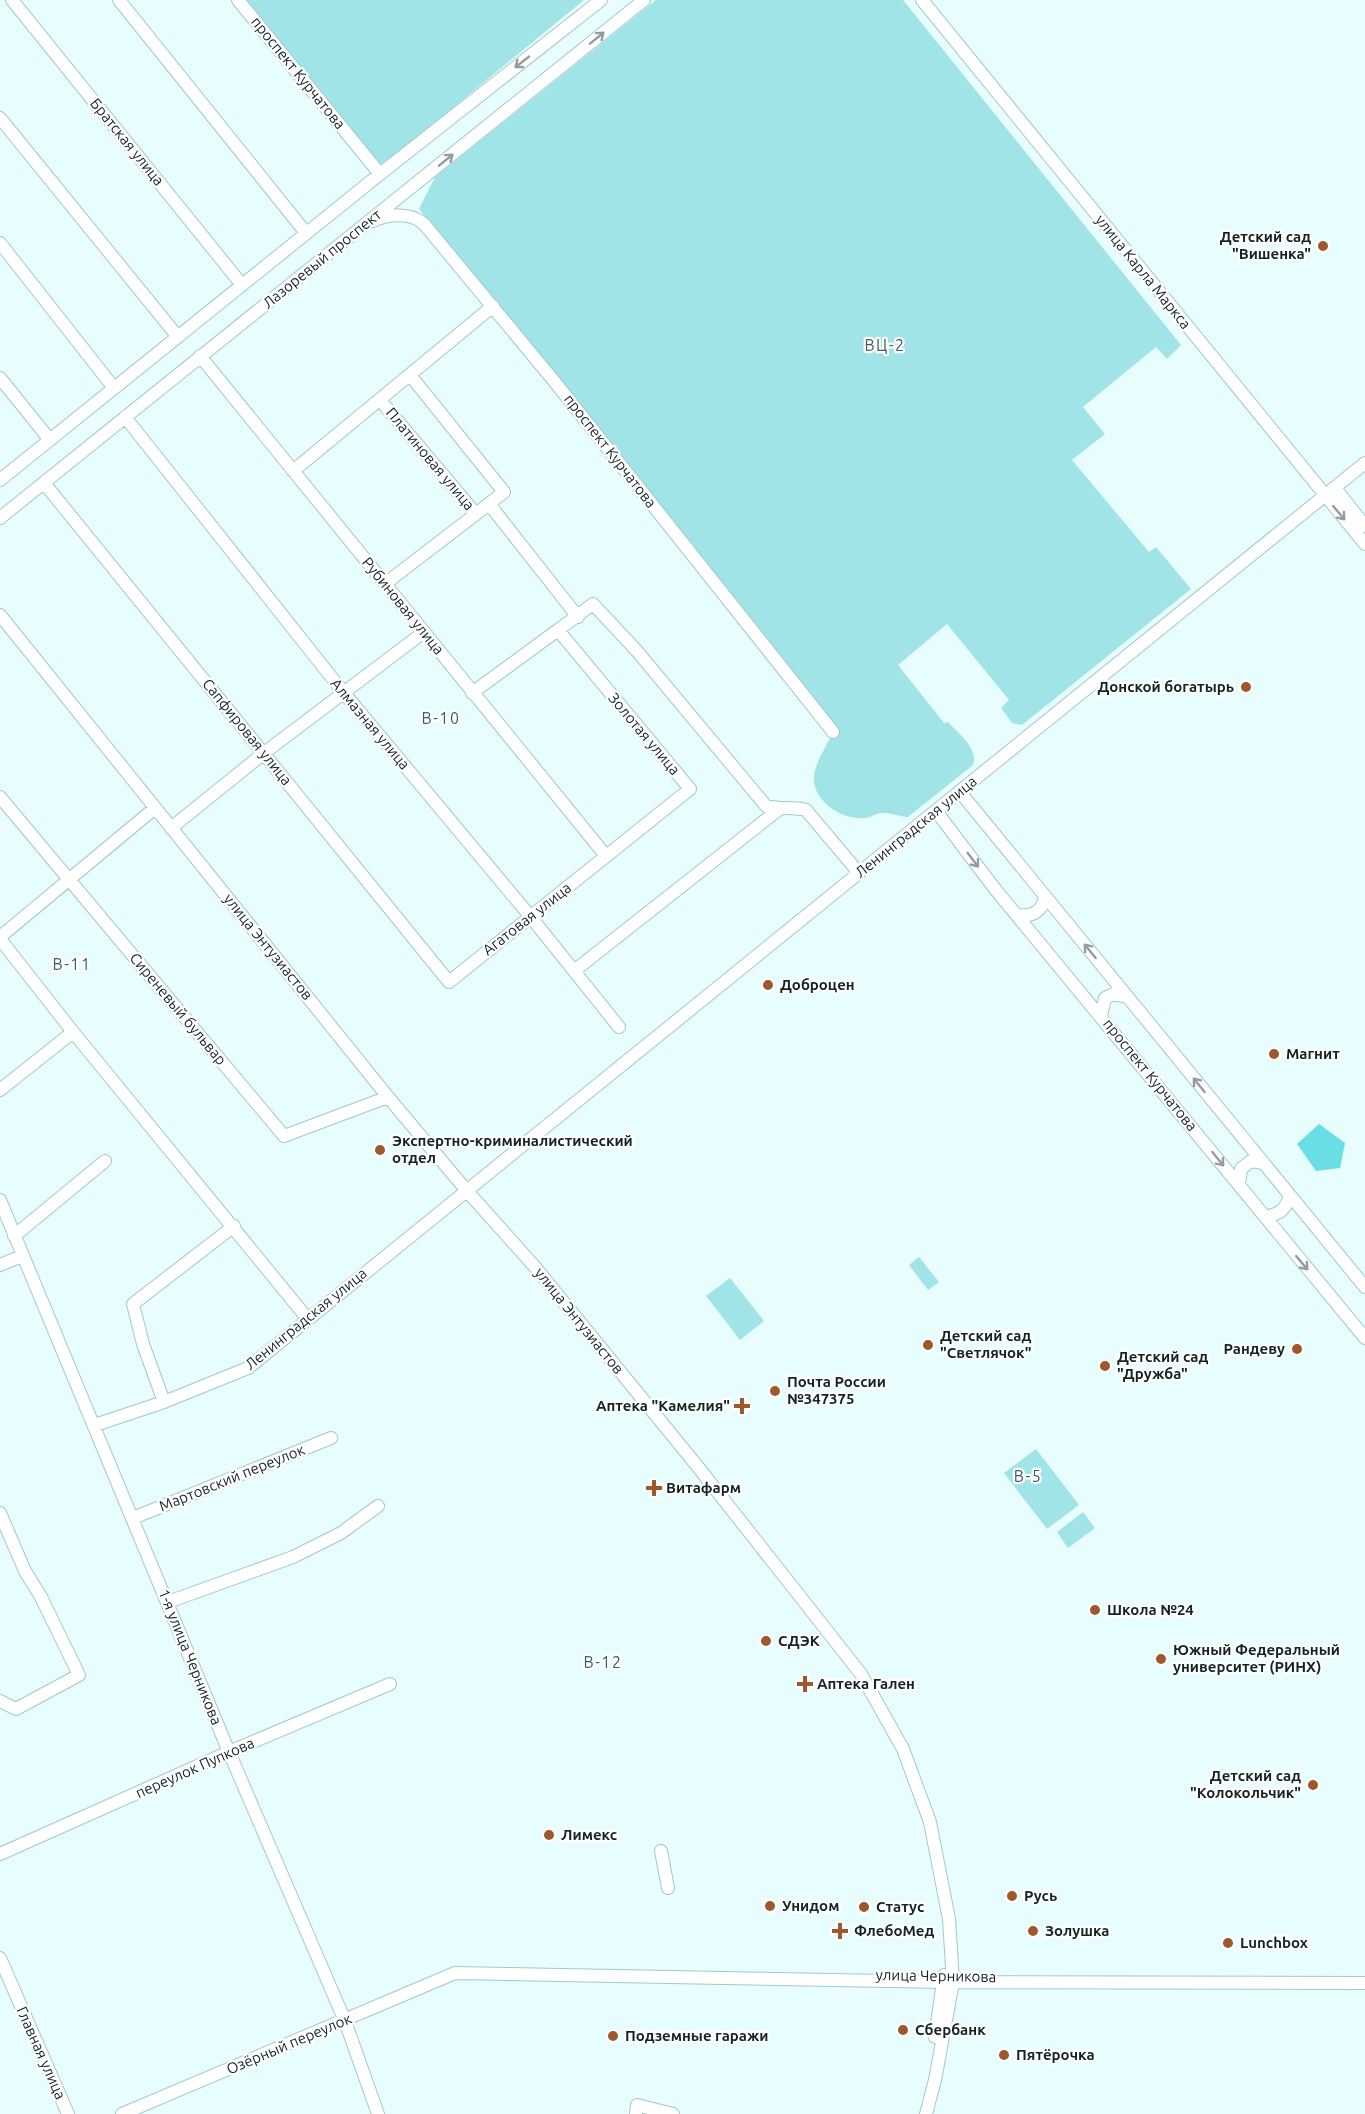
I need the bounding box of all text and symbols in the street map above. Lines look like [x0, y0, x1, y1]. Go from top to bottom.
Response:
street label: проспект Курчатова [248, 13, 349, 132]
one-way arrow [589, 31, 605, 44]
one-way arrow [514, 56, 530, 69]
street label: Братская улица [87, 95, 168, 189]
one-way arrow [437, 154, 453, 167]
street label: Лазоревый проспект [259, 205, 385, 312]
street label: улица Карла Маркса [1092, 211, 1195, 332]
place label: Детский сад "Вишенка" [1220, 228, 1311, 262]
marker: Детский сад "Вишенка" [1316, 239, 1330, 253]
district label: ВЦ-2 [864, 336, 906, 354]
street label: проспект Курчатова [561, 391, 660, 511]
street label: Платиновая улица [383, 404, 478, 513]
one-way arrow [1332, 505, 1346, 520]
street label: Рубиновая улица [359, 554, 448, 658]
street label: Сапфировая улица [199, 675, 295, 788]
street label: Алмазная улица [327, 675, 413, 773]
place label: Донской богатырь [1097, 678, 1234, 695]
marker: Донской богатырь [1239, 680, 1253, 694]
street label: Золотая улица [605, 689, 684, 778]
district label: В-10 [422, 709, 460, 727]
street label: Ленинградская улица [852, 772, 980, 881]
one-way arrow [966, 852, 979, 868]
street label: Агатовая улица [479, 879, 574, 958]
street label: улица Энтузиастов [220, 890, 316, 1003]
one-way arrow [1083, 943, 1096, 959]
street label: Сиреневый бульвар [127, 949, 230, 1068]
district label: В-11 [53, 955, 91, 973]
place label: Доброцен [780, 976, 855, 993]
marker: Доброцен [761, 978, 775, 992]
street label: проспект Курчатова [1100, 1015, 1201, 1134]
place label: Магнит [1286, 1045, 1340, 1062]
marker: Магнит [1267, 1047, 1281, 1061]
one-way arrow [1193, 1077, 1206, 1093]
place label: Экспертно-криминалистический отдел [392, 1132, 633, 1166]
marker: Экспертно-криминалистический отдел [373, 1143, 387, 1157]
one-way arrow [1211, 1151, 1224, 1167]
one-way arrow [1295, 1255, 1309, 1270]
street label: Ленинградская улица [242, 1264, 370, 1373]
street label: улица Энтузиастов [531, 1264, 627, 1377]
place label: Детский сад "Светлячок" [940, 1327, 1031, 1361]
marker: Детский сад "Светлячок" [921, 1338, 935, 1352]
place label: Рандеву [1224, 1340, 1285, 1357]
marker: Рандеву [1290, 1342, 1304, 1356]
place label: Детский сад "Дружба" [1117, 1348, 1208, 1382]
marker: Детский сад "Дружба" [1098, 1359, 1112, 1373]
place label: Почта России №347375 [787, 1373, 886, 1407]
marker: Почта России №347375 [768, 1384, 782, 1398]
place label: Аптека "Камелия" [596, 1397, 730, 1414]
marker: Аптека "Камелия" [735, 1399, 749, 1413]
street label: Мартовский переулок [157, 1440, 307, 1515]
district label: В-5 [1014, 1467, 1042, 1485]
place label: Витафарм [666, 1479, 741, 1496]
marker: Витафарм [647, 1481, 661, 1495]
street label: 1-я улица Черникова [155, 1586, 225, 1727]
place label: Школа №24 [1107, 1601, 1194, 1618]
marker: Школа №24 [1088, 1603, 1102, 1617]
place label: СДЭК [778, 1632, 820, 1649]
marker: СДЭК [759, 1634, 773, 1648]
place label: Южный Федеральный университет (РИНХ) [1173, 1641, 1340, 1675]
marker: Южный Федеральный университет (РИНХ) [1154, 1652, 1168, 1666]
district label: В-12 [584, 1653, 622, 1671]
place label: Аптека Гален [817, 1675, 915, 1692]
marker: Аптека Гален [798, 1677, 812, 1691]
street label: переулок Пупкова [133, 1734, 257, 1801]
place label: Детский сад "Колокольчик" [1190, 1767, 1301, 1801]
marker: Детский сад "Колокольчик" [1306, 1778, 1320, 1792]
place label: Лимекс [561, 1826, 617, 1843]
marker: Лимекс [542, 1828, 556, 1842]
place label: Русь [1024, 1887, 1057, 1904]
marker: Русь [1005, 1889, 1019, 1903]
place label: Унидом [782, 1897, 839, 1914]
place label: Статус [876, 1898, 924, 1915]
marker: Унидом [763, 1899, 777, 1913]
marker: Статус [857, 1900, 871, 1914]
marker: ФлебоМед [831, 1922, 849, 1940]
place label: ФлебоМед [854, 1922, 934, 1939]
place label: Золушка [1045, 1922, 1110, 1939]
marker: Золушка [1026, 1924, 1040, 1938]
place label: Lunchbox [1240, 1934, 1308, 1951]
marker: Lunchbox [1221, 1936, 1235, 1950]
street label: улица Черникова [876, 1966, 996, 1985]
street label: Главная улица [13, 2004, 70, 2102]
street label: Озёрный переулок [224, 2009, 354, 2078]
place label: Сбербанк [915, 2021, 986, 2038]
marker: Сбербанк [896, 2023, 910, 2037]
place label: Подземные гаражи [625, 2027, 768, 2044]
marker: Подземные гаражи [606, 2029, 620, 2043]
place label: Пятёрочка [1016, 2046, 1095, 2063]
marker: Пятёрочка [997, 2048, 1011, 2062]

